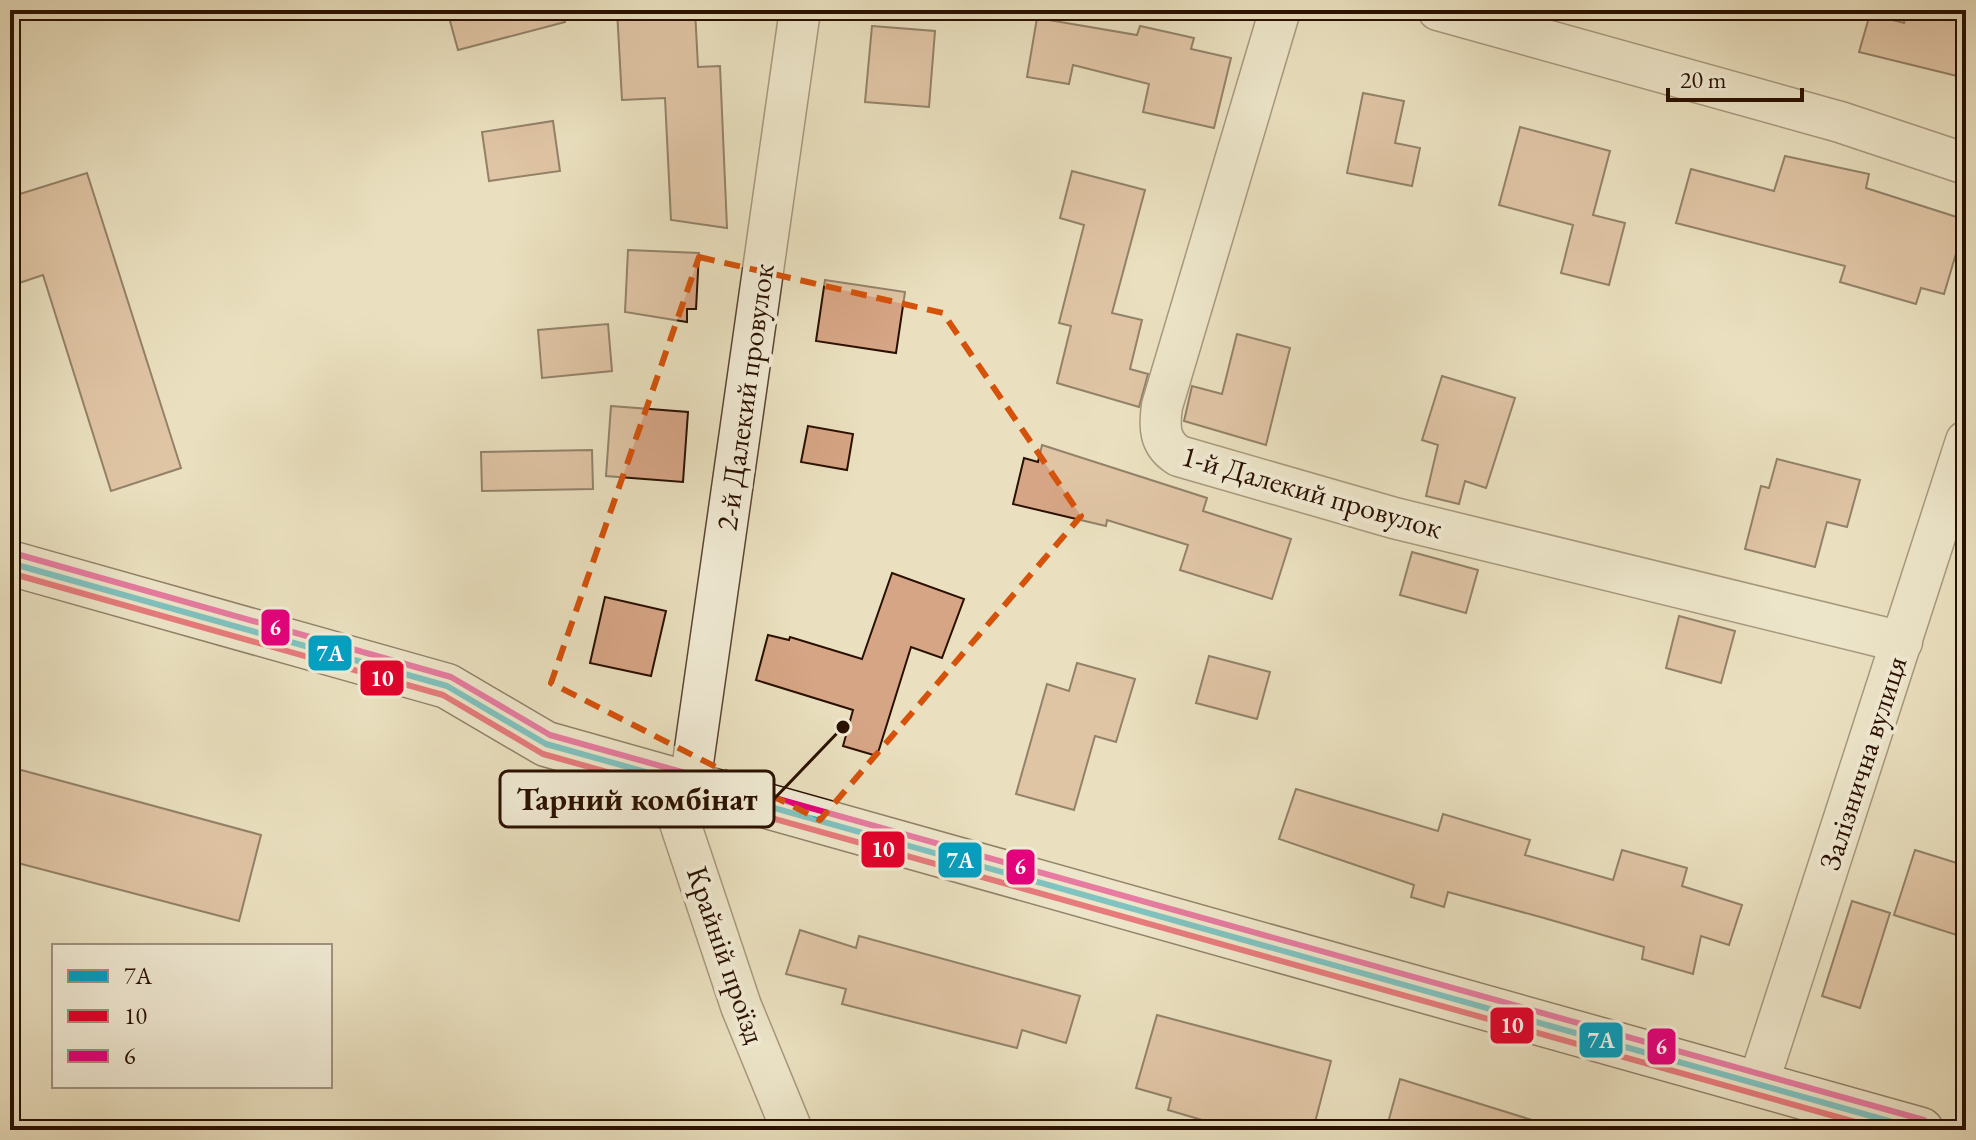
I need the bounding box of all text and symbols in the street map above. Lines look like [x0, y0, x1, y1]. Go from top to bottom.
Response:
scale bar [1668, 52, 1802, 102]
text: 20 m [1680, 64, 1727, 95]
street label: 2-й Далекий провулок [706, 261, 783, 533]
street label: 1-й Далекий провулок [1177, 436, 1447, 547]
line badge: 6 [260, 608, 291, 647]
text: 6 [269, 613, 281, 642]
line badge: 7А [307, 634, 353, 672]
text: 7А [316, 639, 344, 668]
street label: Залізнична вулиця [1810, 651, 1915, 875]
line badge: 10 [359, 659, 405, 697]
text: 10 [370, 664, 394, 693]
callout: Тарний комбінат [500, 771, 774, 827]
text: Тарний комбінат [516, 778, 758, 820]
line badge: 10 [860, 830, 906, 869]
text: 10 [871, 835, 895, 864]
line badge: 7А [937, 841, 983, 879]
text: 7А [946, 846, 974, 875]
line badge: 6 [1005, 848, 1036, 886]
text: 6 [1014, 852, 1026, 881]
street label: Крайній проїзд [678, 861, 775, 1049]
legend [52, 944, 332, 1088]
text: 7А [124, 960, 153, 991]
text: 10 [124, 1000, 147, 1031]
line badge: 10 [1489, 1006, 1535, 1045]
text: 10 [1500, 1011, 1524, 1040]
line badge: 7А [1578, 1021, 1624, 1059]
text: 7А [1587, 1026, 1615, 1055]
line badge: 6 [1646, 1027, 1677, 1066]
text: 6 [1655, 1032, 1667, 1061]
text: 6 [124, 1040, 136, 1071]

